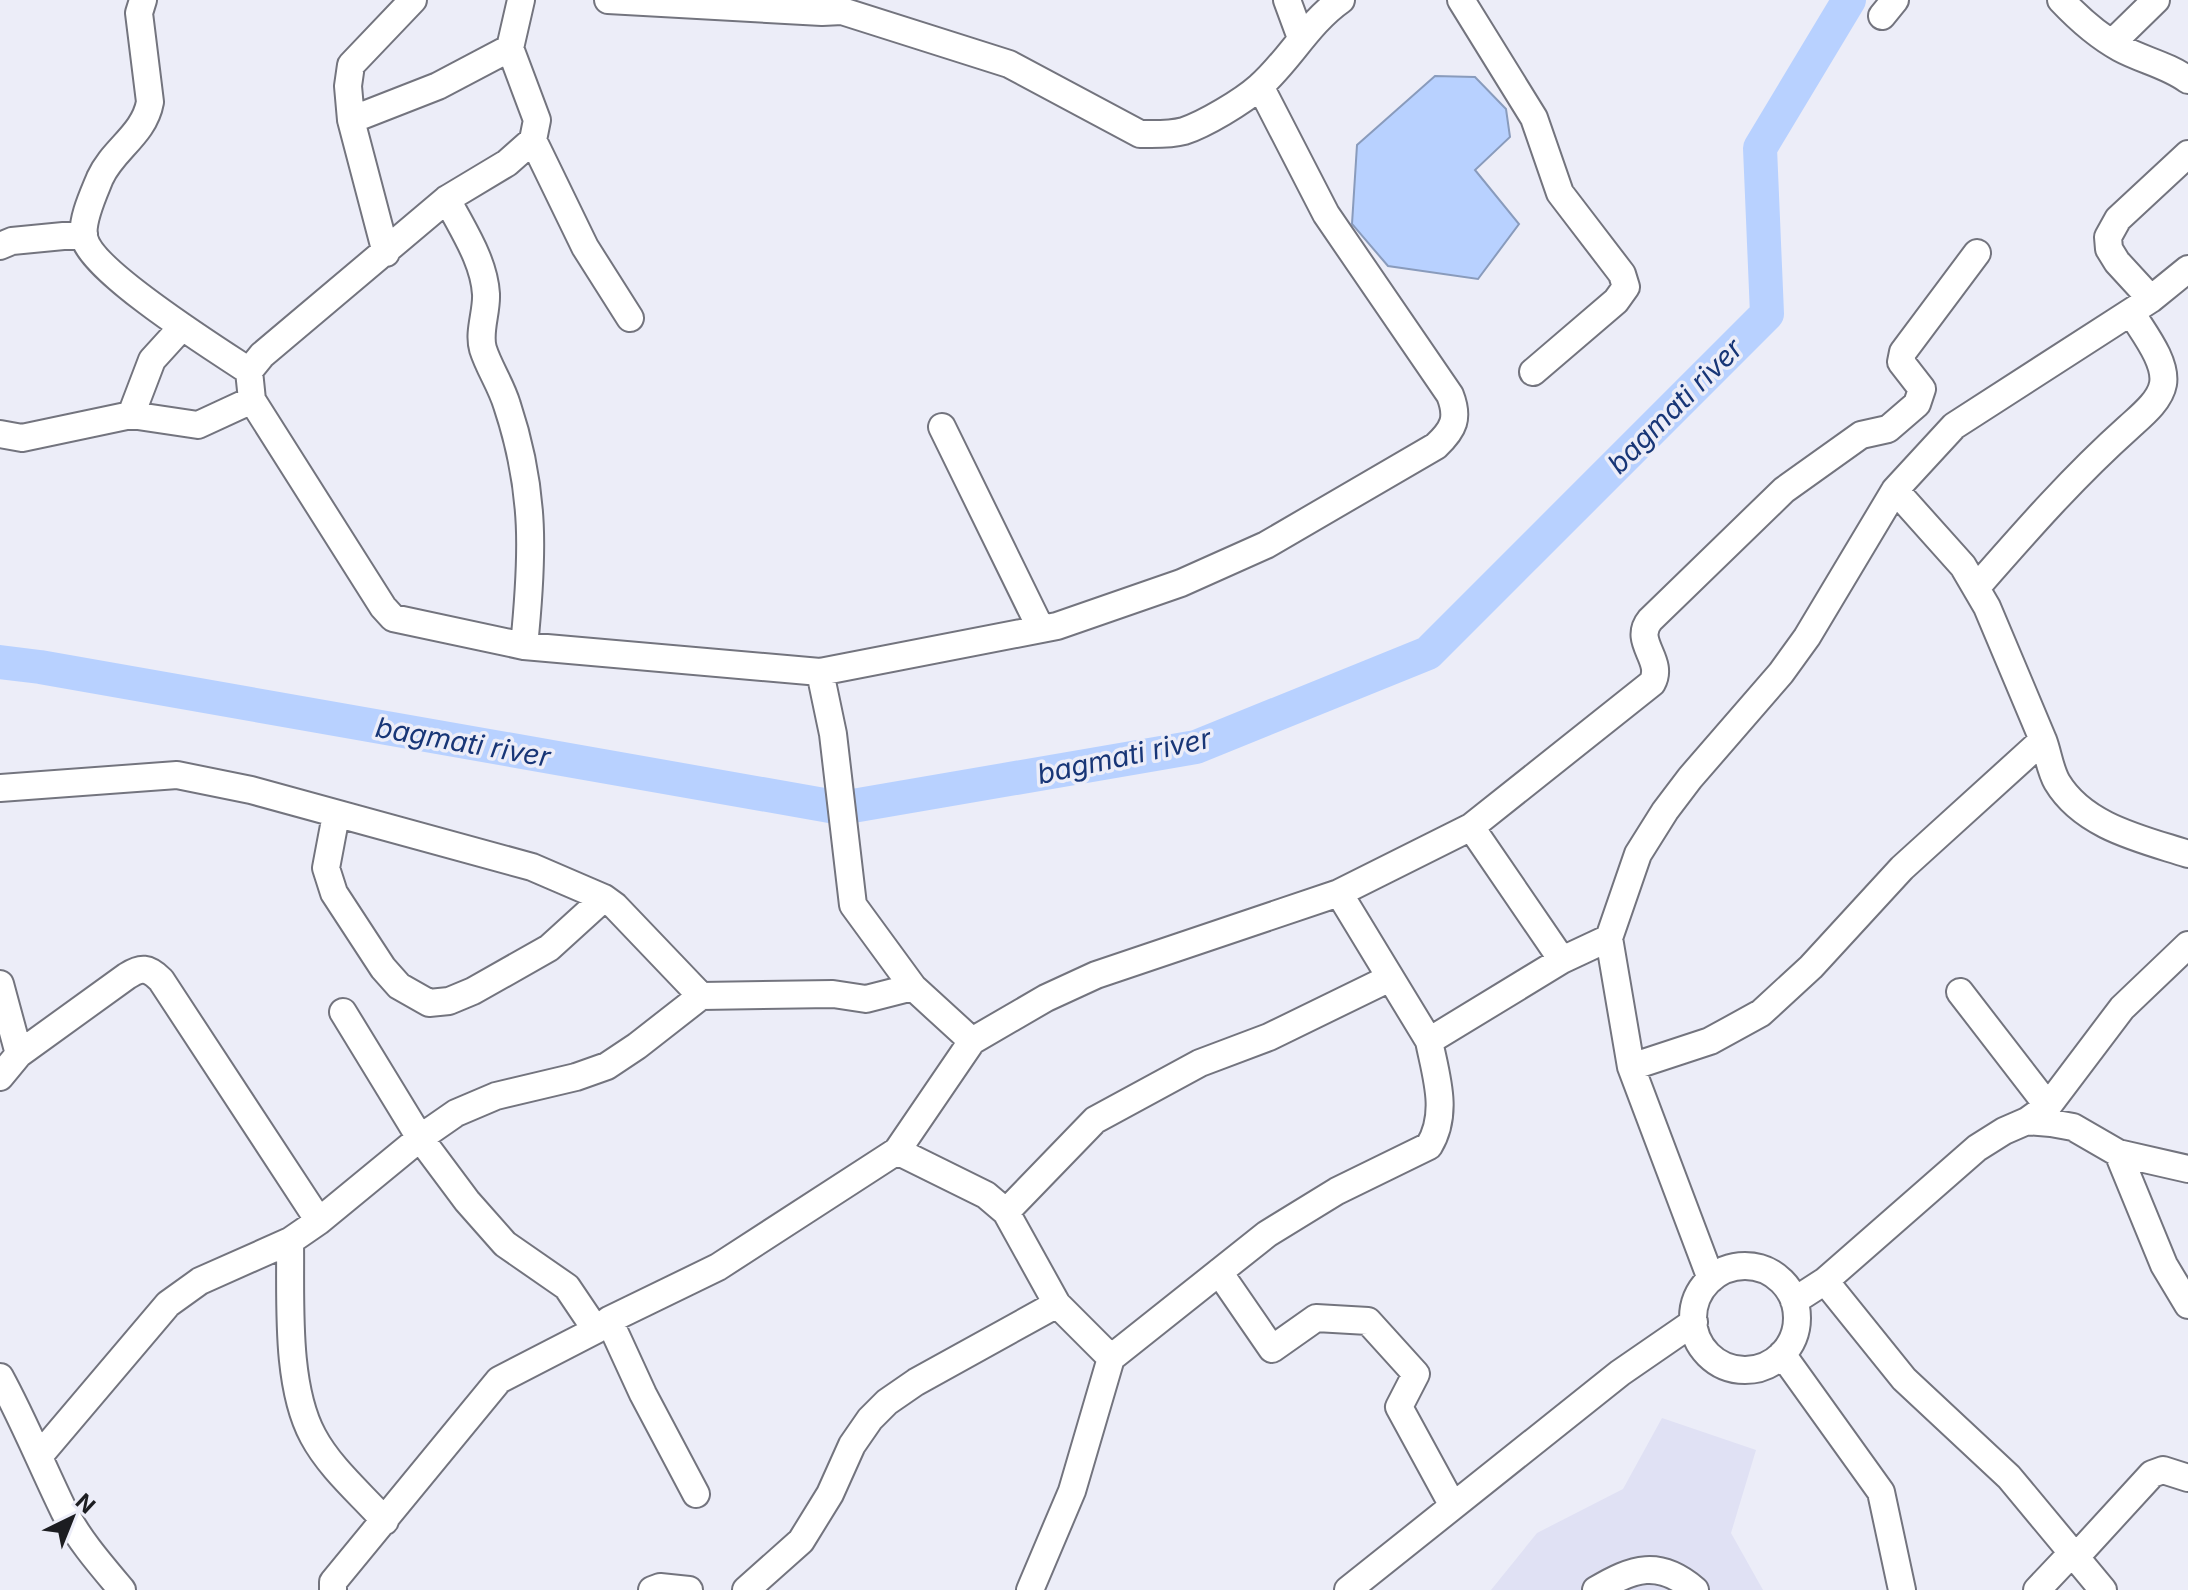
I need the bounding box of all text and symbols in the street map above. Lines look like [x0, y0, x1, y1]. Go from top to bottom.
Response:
water label: bagmati river [1600, 330, 1751, 481]
water label: bagmati river [373, 710, 554, 774]
water label: bagmati river [1034, 721, 1215, 791]
north arrow [32, 1478, 112, 1558]
text: N [71, 1488, 101, 1519]

